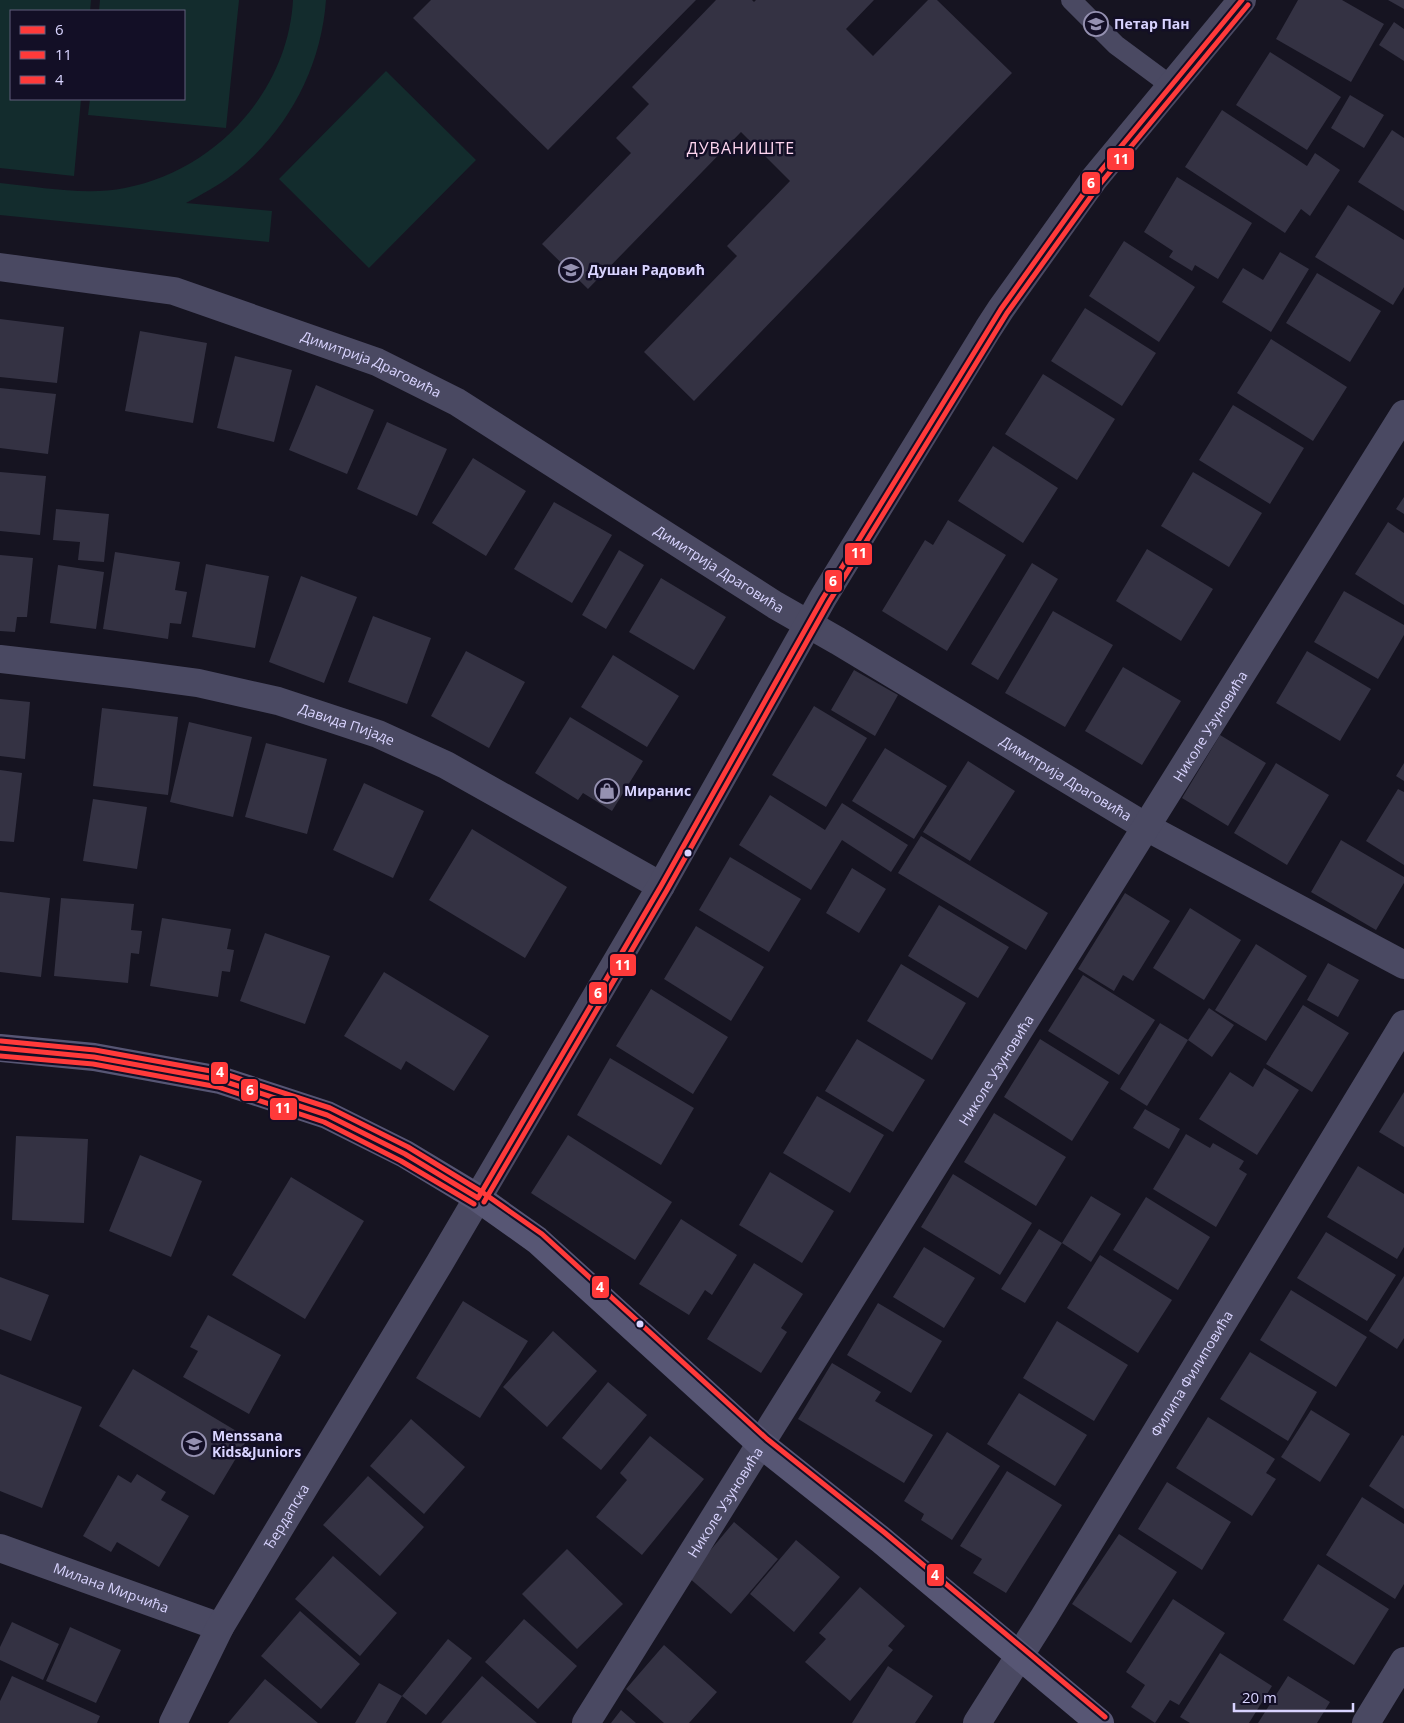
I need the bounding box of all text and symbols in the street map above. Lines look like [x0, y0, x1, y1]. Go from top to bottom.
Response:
legend [10, 10, 185, 100]
school or university icon: Петар Пан [1083, 11, 1109, 37]
place label: Петар Пан [1114, 14, 1190, 33]
text: 6 [55, 19, 64, 39]
text: 11 [55, 44, 72, 64]
text: 4 [55, 69, 64, 89]
district label: ДУВАНИШТЕ [687, 137, 795, 159]
line badge: 11 [1106, 147, 1135, 171]
text: 11 [1113, 149, 1129, 168]
line badge: 6 [1081, 171, 1101, 195]
text: 6 [1087, 173, 1095, 192]
school or university icon: Душан Радовић [558, 257, 584, 283]
place label: Душан Радовић [588, 260, 705, 279]
street label: Димитрија Драговића [299, 326, 445, 402]
street label: Димитрија Драговића [651, 520, 788, 617]
line badge: 11 [844, 542, 873, 566]
text: 11 [851, 543, 867, 562]
line badge: 6 [824, 569, 843, 593]
text: 6 [829, 571, 837, 590]
street label: Николе Узуновића [1168, 667, 1252, 785]
street label: Давида Пијаде [297, 699, 398, 749]
street label: Димитрија Драговића [997, 731, 1135, 825]
shop icon: Миранис [594, 778, 620, 804]
place label: Миранис [624, 781, 691, 800]
unlabelled marker [683, 848, 693, 858]
line badge: 11 [609, 953, 637, 977]
text: 11 [615, 955, 631, 974]
line badge: 6 [588, 981, 608, 1005]
text: 6 [594, 983, 602, 1002]
street label: Николе Узуновића [954, 1011, 1038, 1129]
line badge: 4 [210, 1061, 229, 1085]
text: 4 [216, 1062, 224, 1081]
line badge: 6 [240, 1078, 259, 1102]
text: 6 [246, 1080, 254, 1099]
line badge: 11 [269, 1097, 298, 1121]
text: 11 [275, 1098, 291, 1117]
line badge: 4 [591, 1275, 610, 1299]
text: 4 [596, 1277, 604, 1296]
street label: Филипа Филиповића [1146, 1307, 1237, 1440]
unlabelled marker [635, 1319, 645, 1329]
place label: Menssana Kids&Juniors [212, 1426, 301, 1461]
school or university icon: Menssana Kids&Juniors [181, 1431, 207, 1457]
street label: Николе Узуновића [683, 1443, 767, 1561]
street label: Ђердапска [259, 1480, 313, 1552]
street label: Милана Мирчића [51, 1558, 172, 1617]
line badge: 4 [926, 1563, 945, 1587]
text: 4 [931, 1565, 939, 1584]
scale bar [1234, 1680, 1353, 1712]
text: 20 m [1242, 1687, 1277, 1707]

